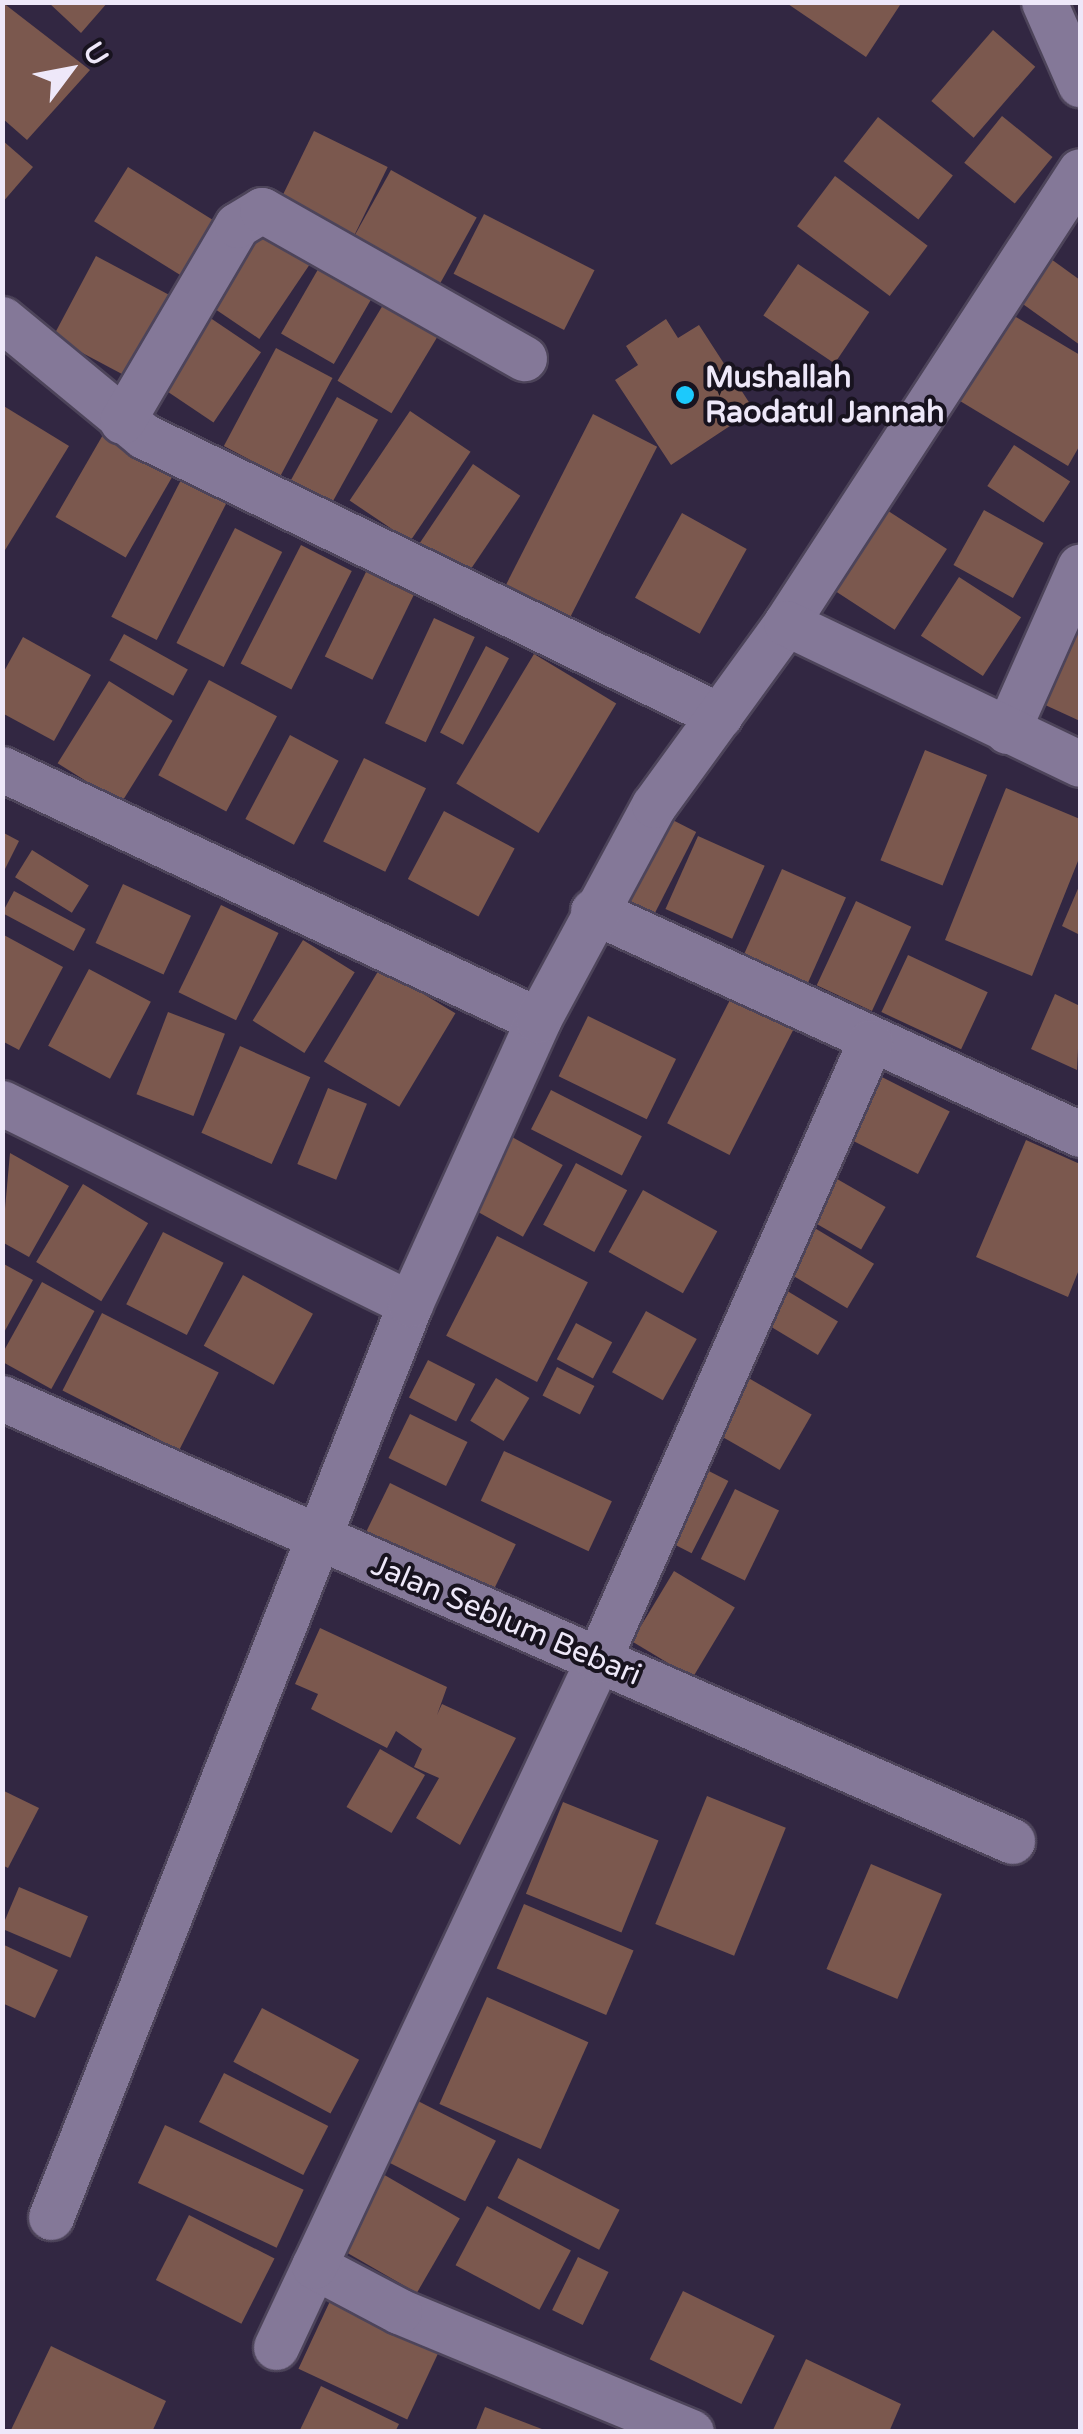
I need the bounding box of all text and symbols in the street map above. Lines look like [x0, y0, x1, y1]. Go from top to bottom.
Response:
north arrow [20, 20, 120, 120]
text: U [75, 36, 115, 72]
place label: Mushallah Raodatul Jannah [705, 360, 944, 430]
marker: Mushallah Raodatul Jannah [674, 384, 696, 406]
street label: Jalan Seblum Bebari [366, 1548, 646, 1694]

